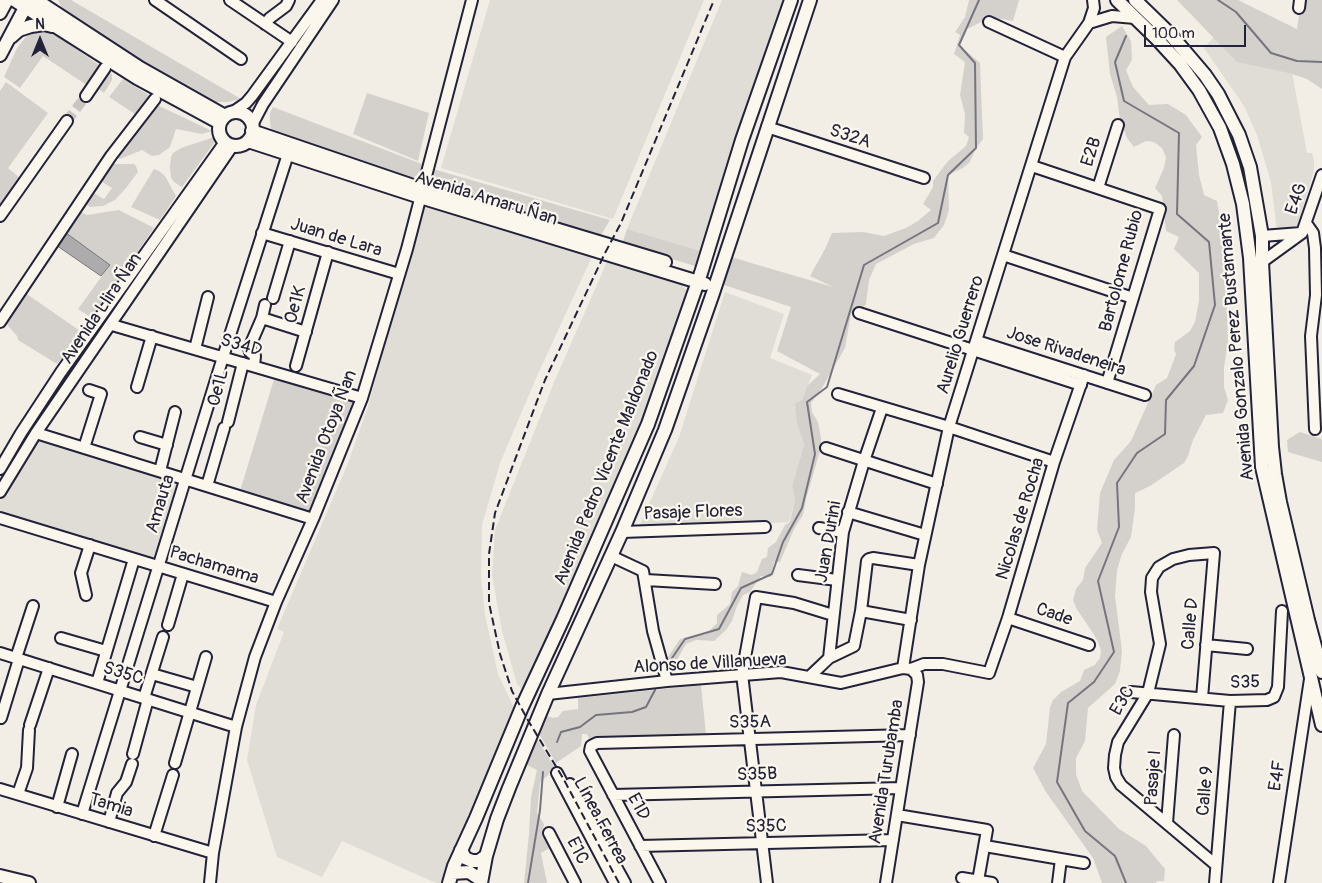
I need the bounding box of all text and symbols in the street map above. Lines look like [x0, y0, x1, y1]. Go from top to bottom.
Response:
north arrow [15, 15, 65, 65]
scale bar [1147, 15, 1250, 47]
text: N [35, 16, 45, 33]
text: 100 m [1152, 24, 1195, 43]
street label: S32A [827, 120, 873, 154]
street label: E2B [1077, 135, 1107, 169]
street label: Avenida Amaru Ñan [412, 167, 560, 231]
street label: E4G [1282, 180, 1312, 218]
street label: Bartolome Rubio [1095, 208, 1149, 334]
street label: Avenida Gonzalo Perez Bustamante [1215, 212, 1259, 482]
street label: Juan de Lara [288, 214, 384, 262]
street label: Avenida Llira Ñan [57, 249, 147, 369]
street label: Aurelio Guerrero [933, 273, 989, 397]
street label: Oe1K [281, 284, 311, 326]
street label: Jose Rivadeneira [1004, 323, 1128, 381]
street label: S34D [218, 330, 264, 362]
street label: Avenida Pedro Vicente Maldonado [550, 348, 664, 588]
street label: Oe1L [204, 367, 234, 409]
street label: Avenida Otoya Ñan [292, 367, 362, 507]
street label: Nicolas de Rocha [992, 455, 1050, 583]
street label: Amauta [142, 472, 180, 536]
street label: Pasaje Flores [643, 500, 743, 526]
street label: Juan Durini [811, 500, 847, 584]
street label: Pachamama [167, 542, 261, 590]
street label: Calle D [1178, 597, 1204, 651]
street label: Cade [1033, 599, 1075, 631]
street label: Alonso de Villanueva [633, 649, 787, 679]
street label: S35C [100, 658, 146, 690]
street label: S35 [1229, 672, 1261, 694]
street label: E3C [1106, 682, 1140, 720]
street label: Avenida Turubamba [865, 698, 909, 846]
street label: S35A [729, 712, 771, 734]
street label: Pasaje I [1141, 749, 1167, 807]
street label: E4F [1265, 759, 1291, 793]
street label: S35B [736, 764, 778, 786]
street label: Calle 9 [1193, 765, 1219, 817]
street label: Línea Ferrea [568, 774, 632, 868]
street label: Tamia [86, 789, 136, 823]
street label: E1D [622, 790, 654, 824]
street label: S35C [745, 816, 787, 838]
street label: E1C [561, 834, 593, 868]

